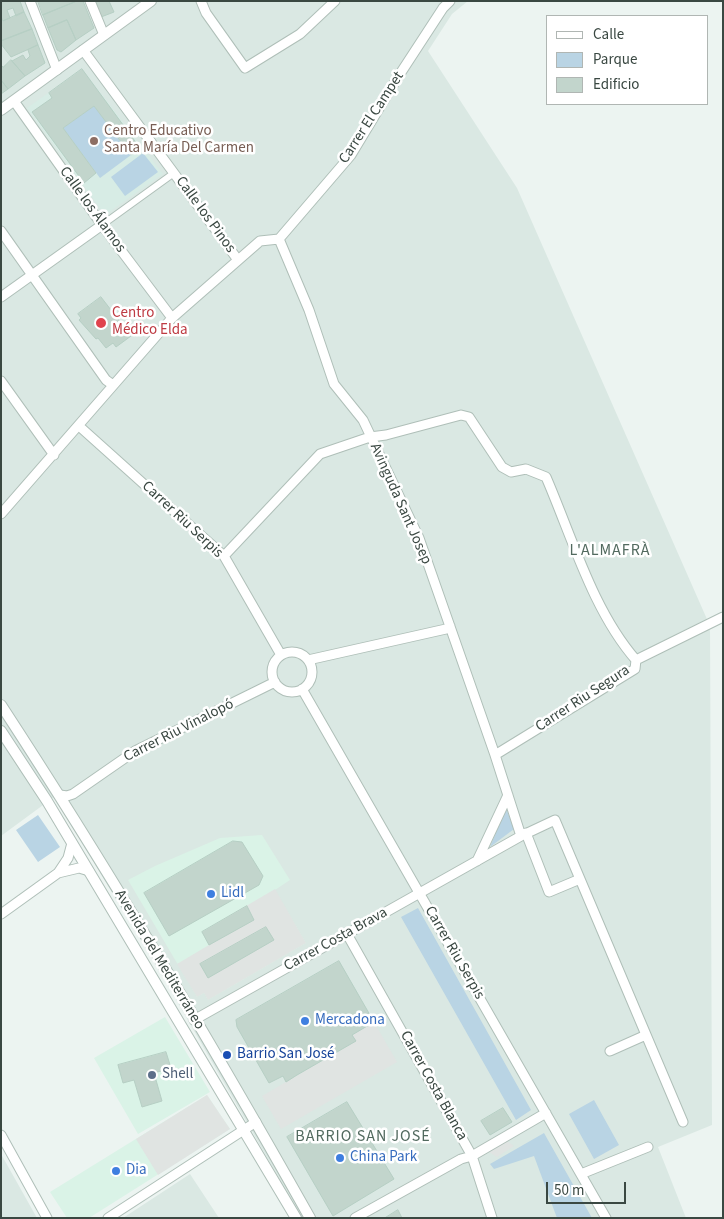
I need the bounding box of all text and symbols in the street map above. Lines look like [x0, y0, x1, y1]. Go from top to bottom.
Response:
legend [546, 15, 709, 105]
text: Calle [593, 24, 624, 45]
text: Parque [593, 49, 637, 70]
street label: Carrer El Campet [336, 69, 408, 167]
text: Edificio [593, 74, 640, 95]
place label: Centro Educativo Santa María Del Carmen [104, 123, 254, 158]
marker: Centro Educativo Santa María Del Carmen [88, 135, 100, 147]
street label: Calle los Álamos [55, 164, 129, 256]
street label: Calle los Pinos [171, 173, 239, 257]
place label: Centro Médico Elda [112, 305, 188, 340]
marker: Centro Médico Elda [94, 316, 108, 330]
street label: Avinguda Sant Josep [365, 441, 435, 567]
street label: Carrer Riu Serpis [138, 478, 226, 562]
district label: L'ALMAFRÀ [568, 541, 652, 561]
street label: Carrer Riu Segura [532, 662, 634, 736]
street label: Carrer Riu Vinalopó [121, 696, 237, 766]
place label: Lidl [221, 885, 244, 903]
street label: Avenida del Mediterráneo [110, 887, 208, 1033]
marker: Lidl [205, 888, 217, 900]
street label: Carrer Riu Serpis [420, 903, 488, 1003]
street label: Carrer Costa Brava [281, 904, 391, 976]
place label: Mercadona [315, 1012, 385, 1030]
marker: Mercadona [299, 1015, 311, 1027]
street label: Carrer Costa Blanca [395, 1028, 471, 1144]
place label: Barrio San José [237, 1046, 334, 1064]
marker: Barrio San José [221, 1049, 233, 1061]
place label: Shell [162, 1066, 193, 1084]
marker: Shell [146, 1069, 158, 1081]
district label: BARRIO SAN JOSÉ [293, 1127, 433, 1147]
place label: China Park [350, 1149, 417, 1167]
marker: China Park [334, 1152, 346, 1164]
place label: Dia [126, 1162, 146, 1180]
marker: Dia [110, 1165, 122, 1177]
scale bar [549, 1172, 629, 1204]
text: 50 m [554, 1180, 584, 1201]

